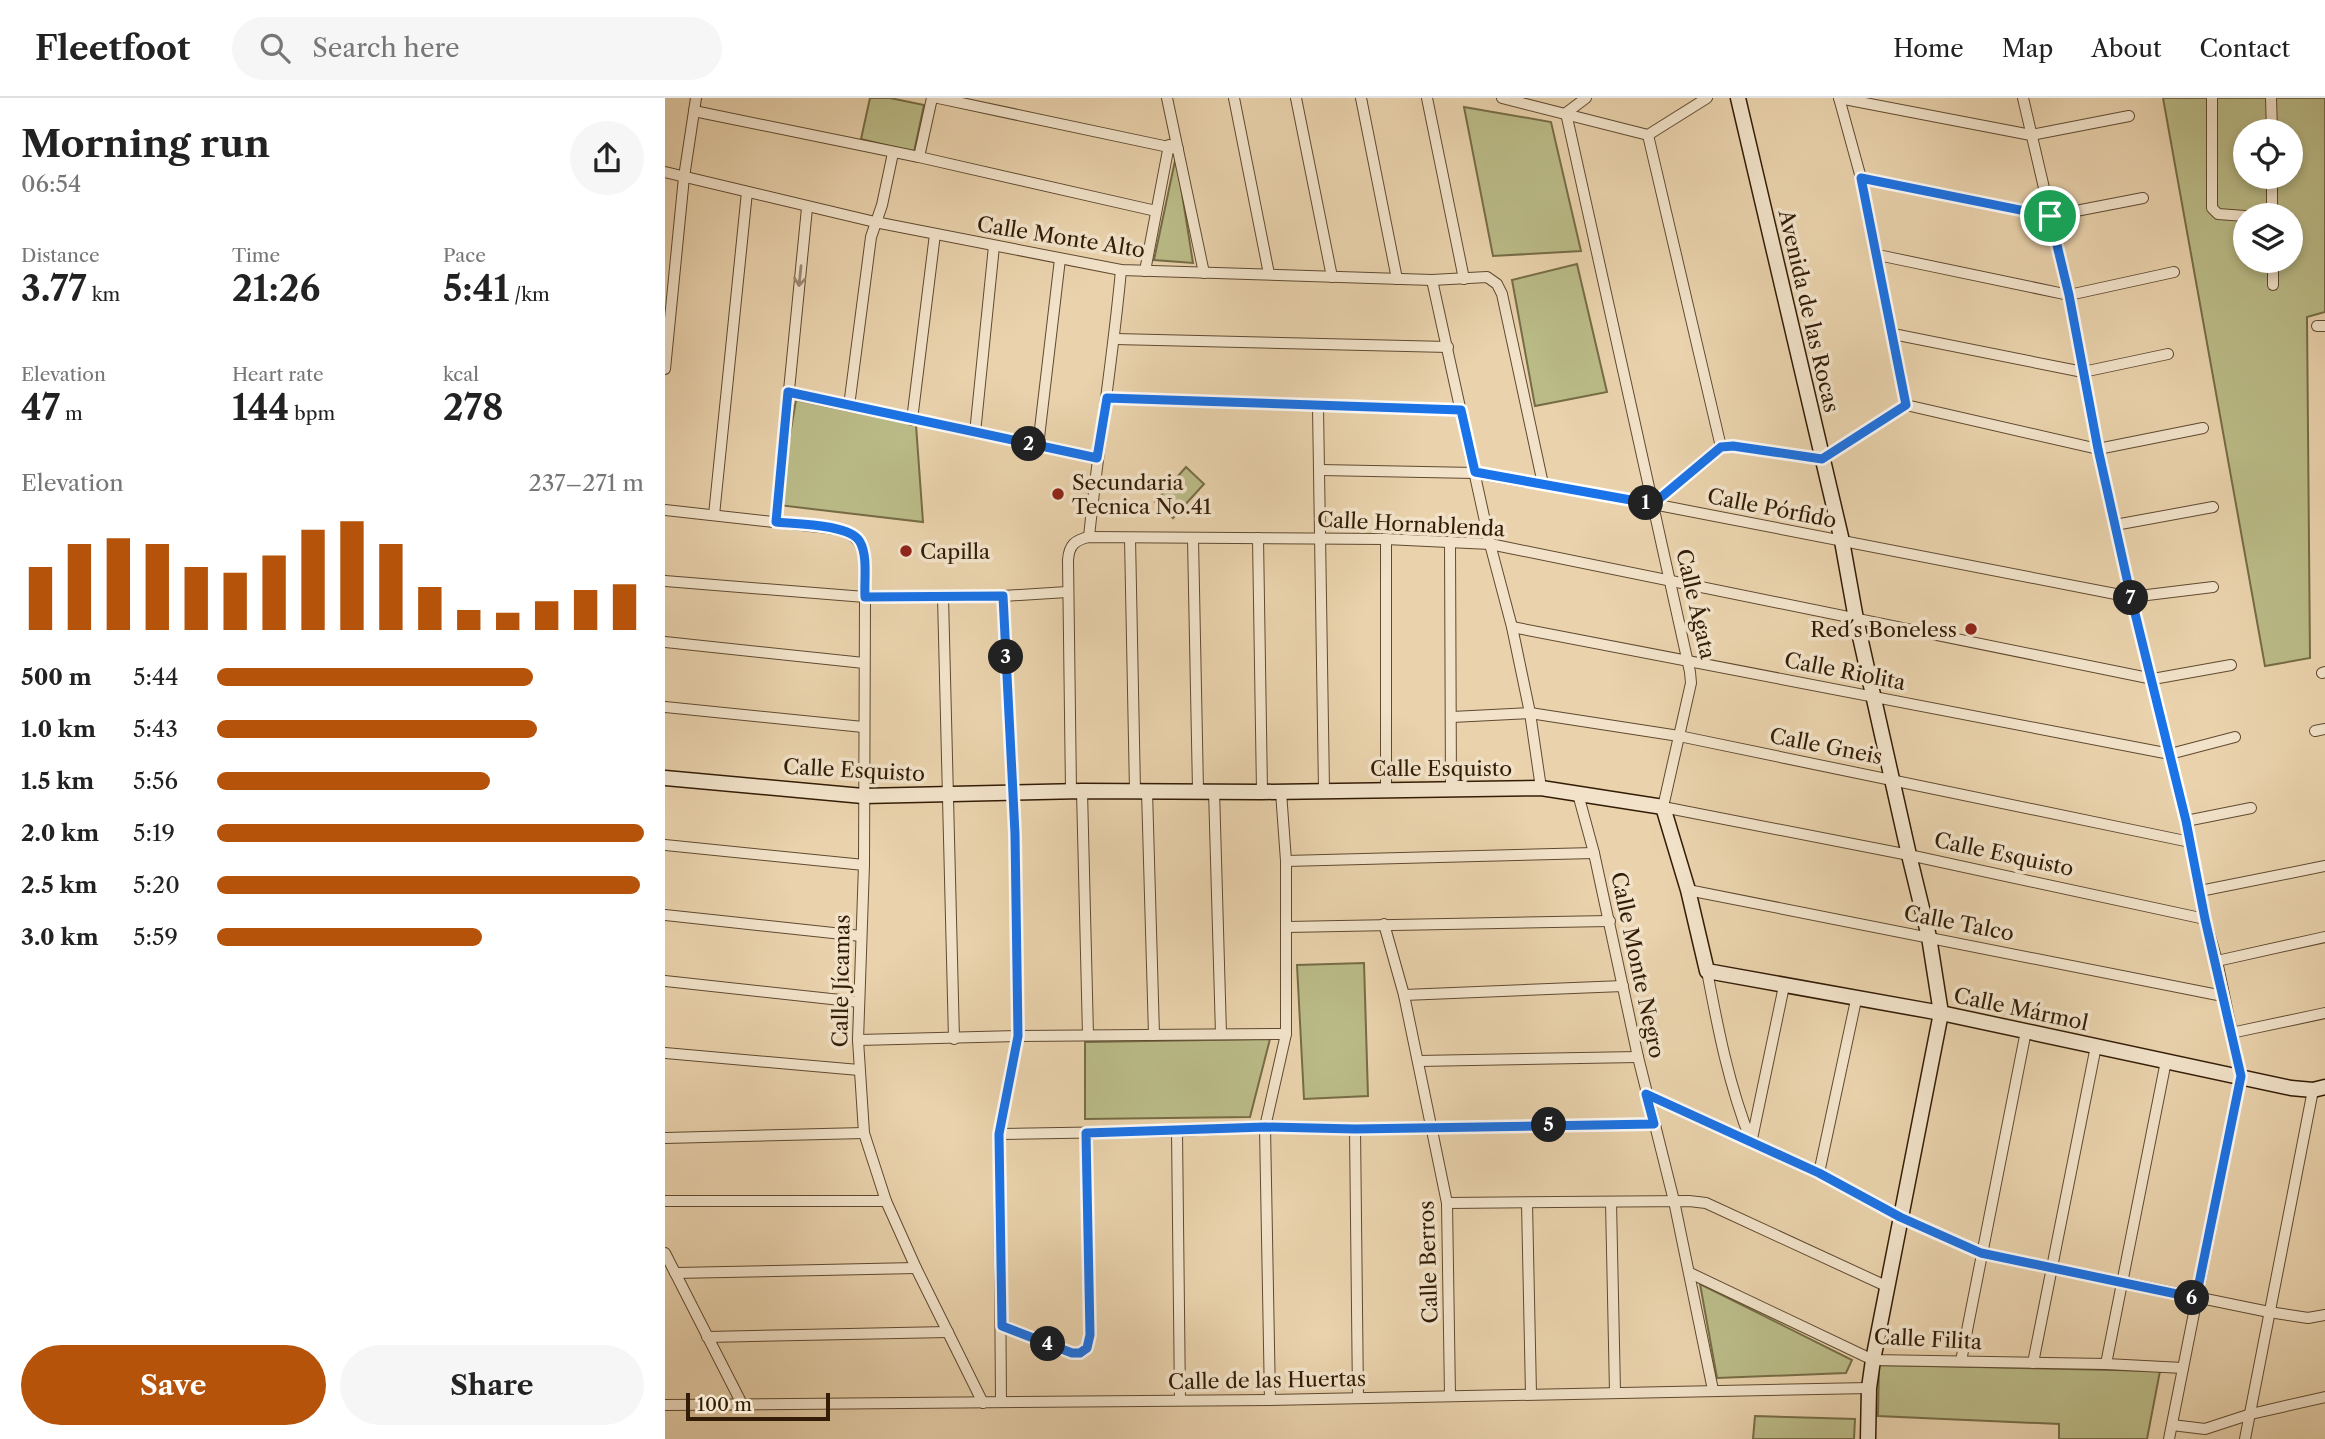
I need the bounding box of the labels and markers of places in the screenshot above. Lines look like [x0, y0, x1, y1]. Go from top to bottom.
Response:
pin [2020, 186, 2080, 246]
pin: 2 [1011, 426, 1047, 462]
place label: Secundaria Tecnica No.41 [1072, 470, 1212, 519]
marker: Secundaria Tecnica No.41 [1050, 486, 1066, 502]
pin: 1 [1629, 486, 1663, 520]
place label: Capilla [920, 539, 991, 564]
marker: Capilla [898, 543, 914, 559]
pin: 7 [2113, 580, 2149, 616]
place label: Red´s Boneless [1810, 617, 1957, 642]
marker: Red´s Boneless [1963, 621, 1979, 637]
pin: 3 [989, 640, 1023, 674]
pin: 5 [1531, 1108, 1567, 1142]
pin: 6 [2175, 1280, 2209, 1316]
pin: 4 [1031, 1326, 1065, 1362]

